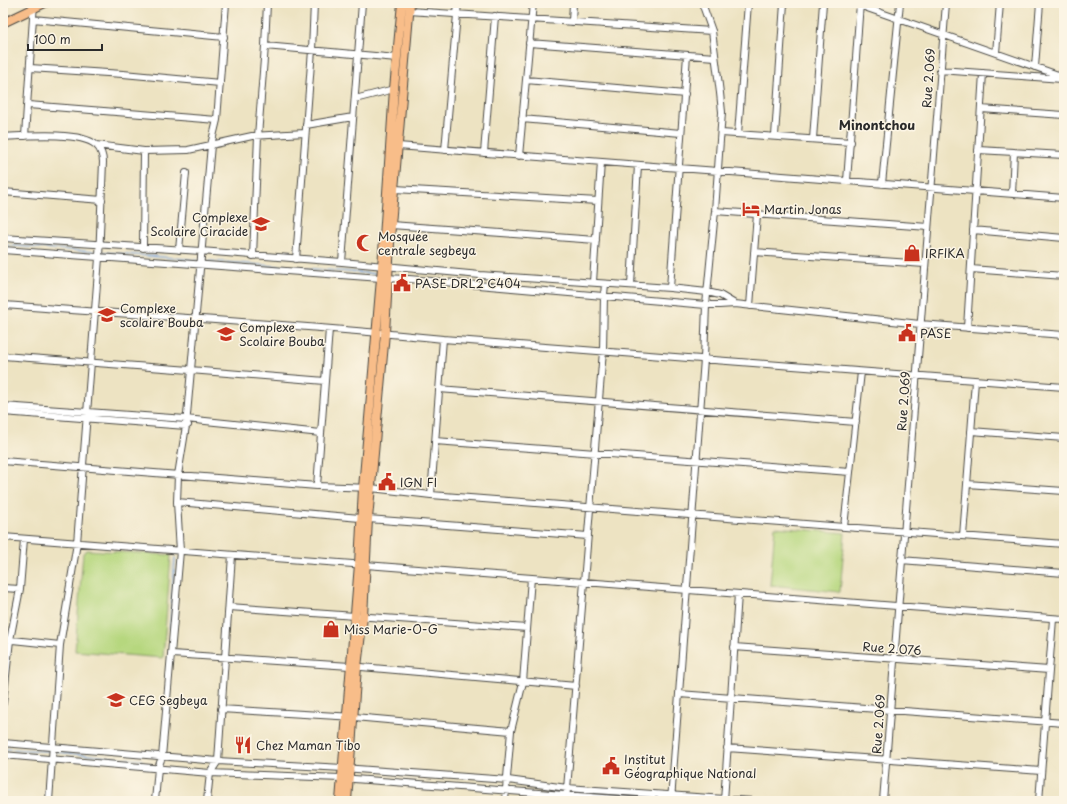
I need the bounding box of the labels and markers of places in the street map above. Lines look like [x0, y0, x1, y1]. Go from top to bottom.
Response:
hotel icon: Martin Jonas [741, 199, 761, 219]
place label: Martin Jonas [764, 200, 842, 218]
place label: Complexe Scolaire Ciracide [150, 208, 248, 240]
school or university icon: Complexe Scolaire Ciracide [251, 214, 271, 234]
place label: Mosquée centrale segbeya [378, 227, 476, 259]
mosque icon: Mosquée centrale segbeya [355, 233, 375, 253]
shop icon: IRFIKA [902, 243, 922, 263]
place label: IRFIKA [925, 244, 965, 262]
public building icon: PASE DRL2 C404 [392, 273, 412, 293]
place label: PASE DRL2 C404 [415, 274, 521, 292]
place label: Complexe scolaire Bouba [120, 299, 204, 331]
school or university icon: Complexe scolaire Bouba [97, 305, 117, 325]
place label: Complexe Scolaire Bouba [239, 318, 325, 350]
public building icon: PASE [897, 323, 917, 343]
school or university icon: Complexe Scolaire Bouba [216, 324, 236, 344]
place label: PASE [920, 324, 952, 342]
public building icon: IGN FI [377, 472, 397, 492]
place label: IGN FI [400, 473, 437, 491]
shop icon: Miss Marie-O-G [321, 619, 341, 639]
place label: Miss Marie-O-G [344, 620, 438, 638]
school or university icon: CEG Segbeya [106, 690, 126, 710]
place label: CEG Segbeya [129, 691, 208, 709]
restaurant icon: Chez Maman Tibo [233, 735, 253, 755]
place label: Chez Maman Tibo [256, 736, 361, 754]
place label: Institut Géographique National [624, 750, 756, 782]
public building icon: Institut Géographique National [601, 756, 621, 776]

